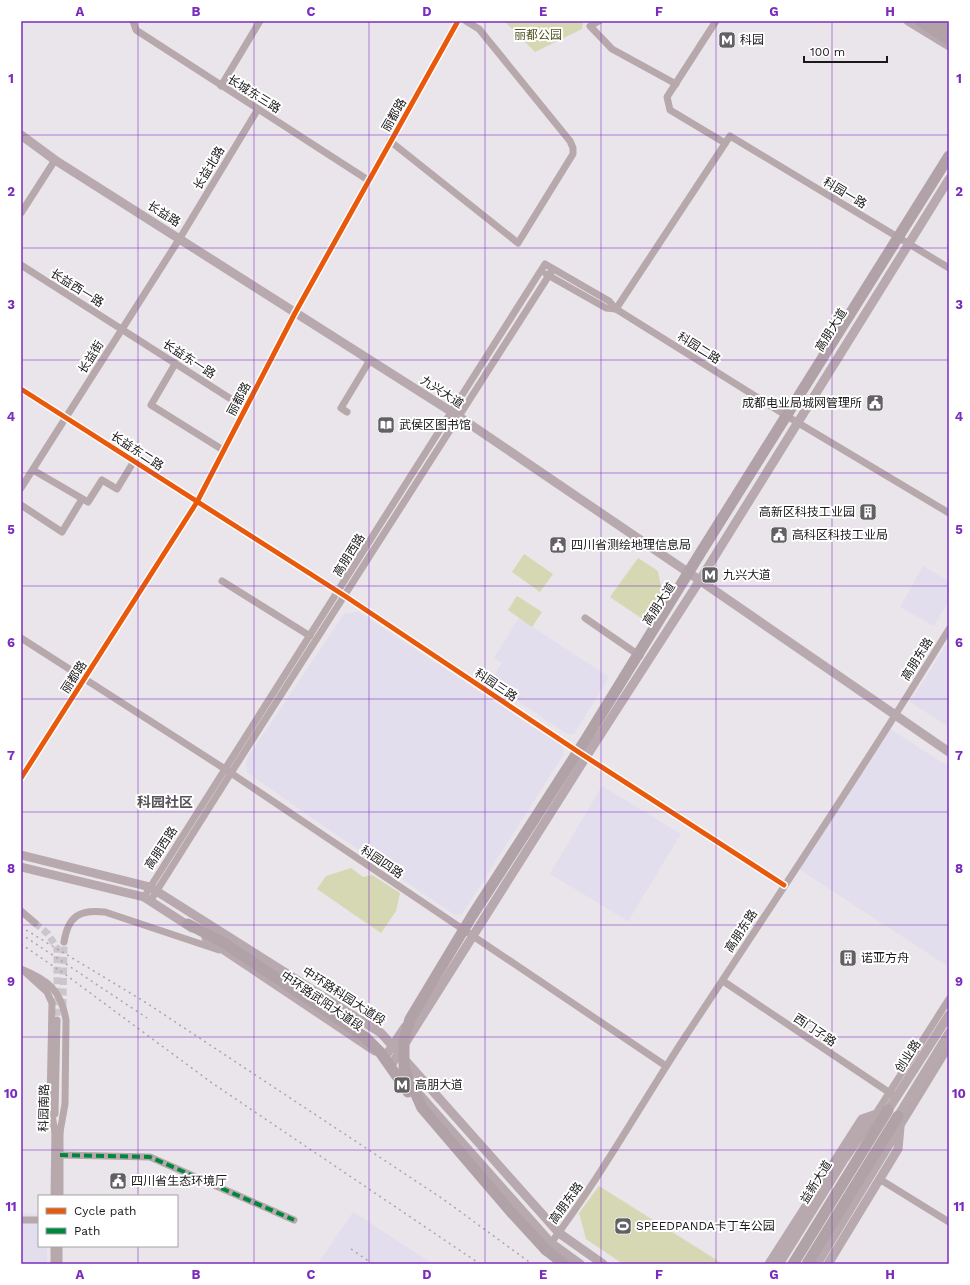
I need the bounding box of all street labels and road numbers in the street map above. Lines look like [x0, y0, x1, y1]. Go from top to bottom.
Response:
street label: 长城东三路 [225, 72, 283, 116]
street label: 丽都路 [379, 96, 409, 134]
street label: 长益北路 [191, 144, 227, 192]
street label: 科园一路 [821, 175, 869, 211]
street label: 长益路 [145, 199, 183, 229]
street label: 长益西一路 [48, 266, 106, 310]
street label: 高朋大道 [812, 306, 850, 354]
street label: 科园二路 [675, 329, 723, 367]
street label: 长益东一路 [160, 337, 218, 381]
street label: 长益街 [76, 338, 106, 376]
street label: 九兴大道 [418, 373, 466, 411]
street label: 丽都路 [224, 380, 254, 418]
street label: 长益东二路 [108, 429, 166, 473]
street label: 高朋西路 [330, 531, 368, 579]
street label: 高朋大道 [640, 580, 678, 628]
street label: 高朋东路 [898, 635, 936, 683]
street label: 丽都路 [58, 658, 90, 696]
street label: 科园三路 [472, 666, 520, 704]
street label: 高朋西路 [142, 824, 180, 872]
street label: 科园四路 [358, 843, 406, 881]
street label: 高朋东路 [722, 907, 760, 955]
street label: 中环路科园大道段 [300, 964, 388, 1028]
street label: 中环路武阳大道段 [278, 968, 366, 1034]
street label: 西门子路 [791, 1011, 839, 1049]
street label: 创业路 [892, 1037, 924, 1075]
street label: 科园南路 [37, 1084, 51, 1132]
street label: 益新大道 [797, 1158, 835, 1206]
street label: 高朋东路 [546, 1179, 586, 1227]

